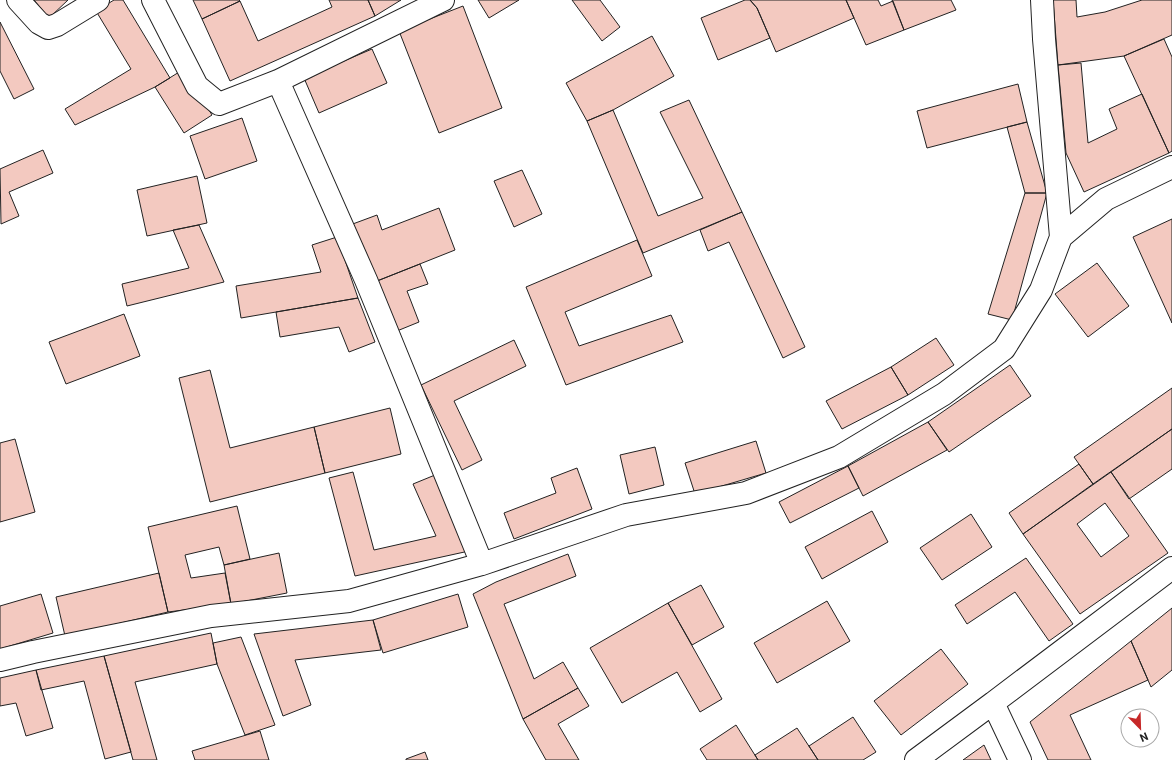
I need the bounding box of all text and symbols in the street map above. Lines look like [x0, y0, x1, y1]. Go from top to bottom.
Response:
north arrow [1120, 708, 1160, 748]
text: N [1137, 729, 1150, 744]

